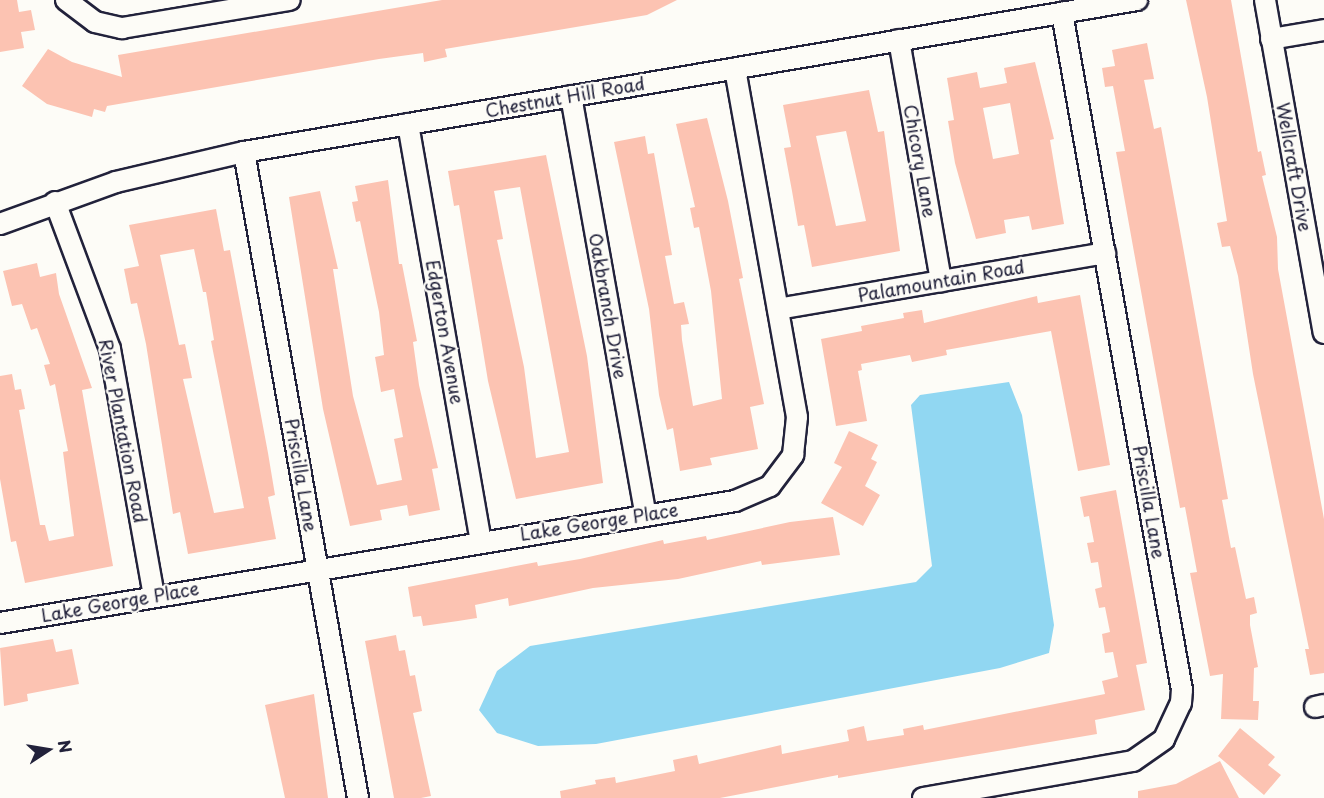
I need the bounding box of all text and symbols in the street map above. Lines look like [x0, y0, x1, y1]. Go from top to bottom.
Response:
street label: Chestnut Hill Road [484, 72, 646, 122]
street label: Wellcraft Drive [1272, 101, 1316, 233]
street label: Chicory Lane [899, 103, 941, 219]
street label: Oakbranch Drive [585, 232, 631, 380]
street label: Palamountain Road [856, 256, 1026, 306]
street label: Edgerton Avenue [422, 259, 468, 405]
street label: River Plantation Road [94, 337, 152, 525]
street label: Priscilla Lane [280, 416, 322, 534]
street label: Priscilla Lane [1128, 443, 1170, 561]
street label: Lake George Place [518, 499, 680, 545]
street label: Lake George Place [39, 577, 201, 627]
north arrow [18, 720, 78, 780]
text: N [53, 738, 79, 755]

